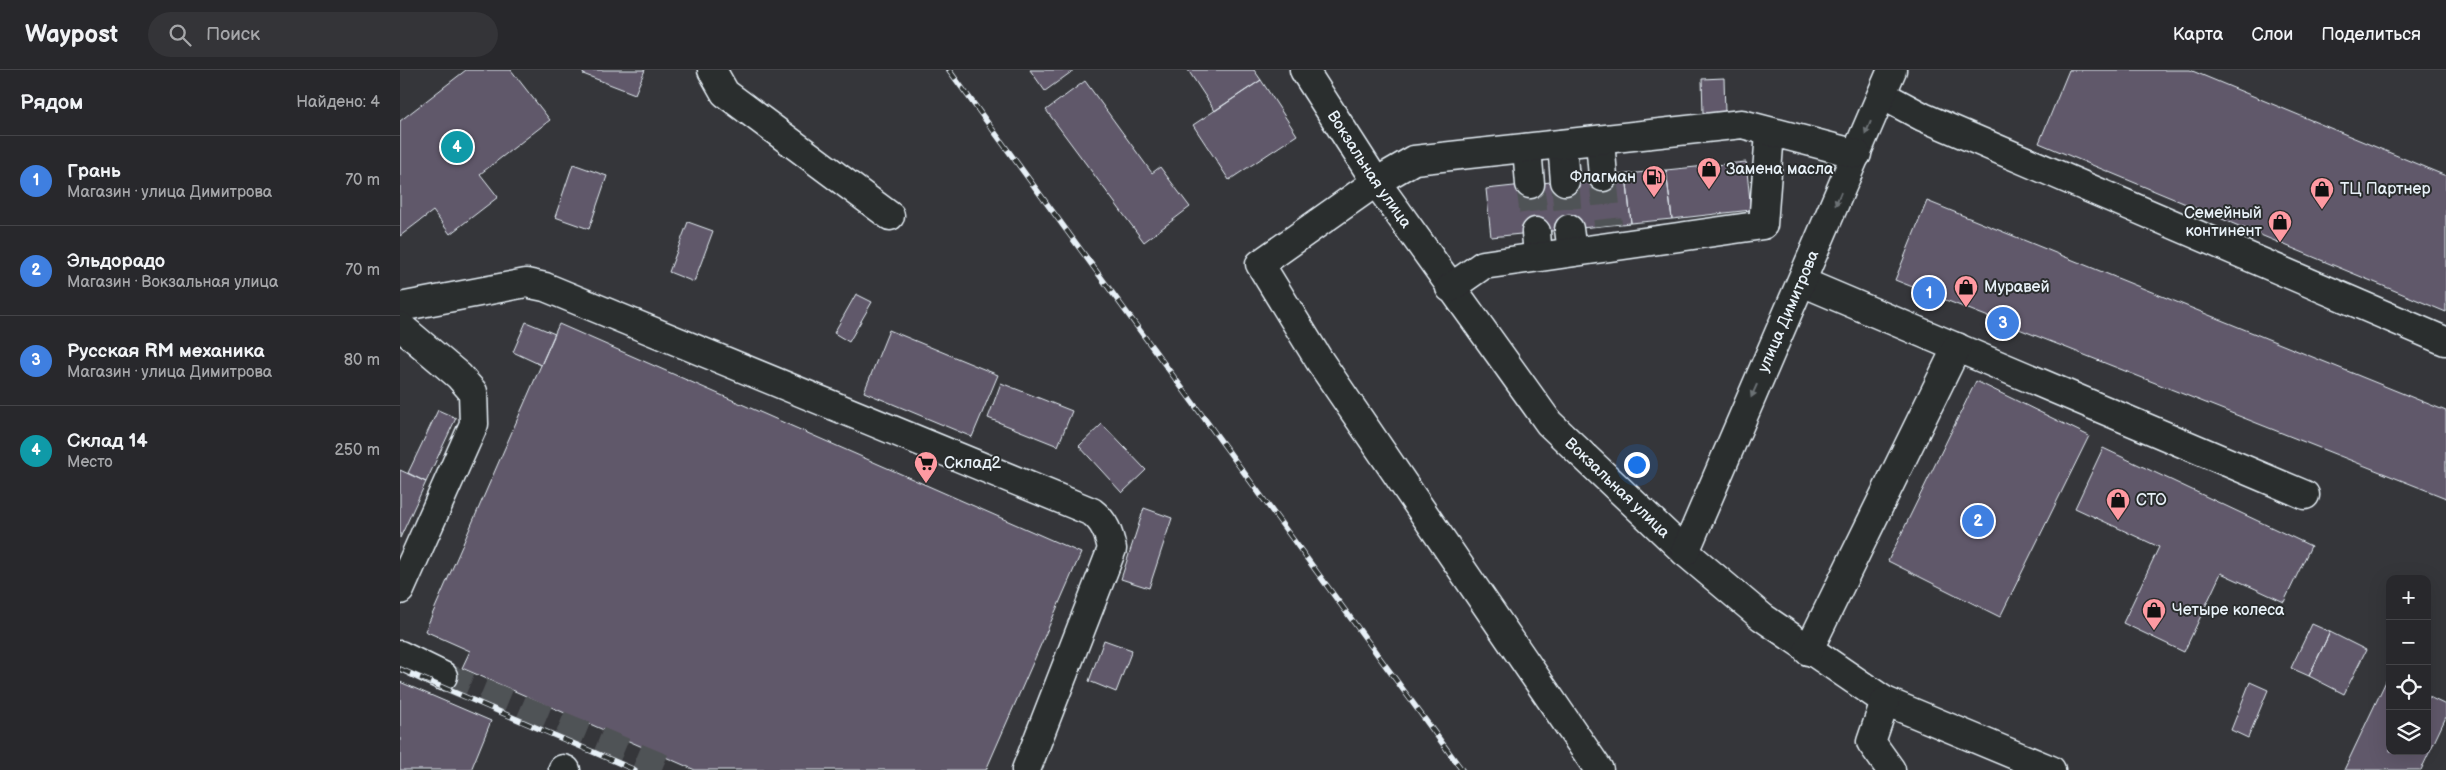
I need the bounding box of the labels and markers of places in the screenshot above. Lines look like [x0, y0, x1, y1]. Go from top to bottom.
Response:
pin: 4 [441, 128, 473, 166]
shop icon: Замена масла [1696, 156, 1722, 190]
place label: Замена масла [1726, 160, 1834, 179]
fuel station icon: Флагман [1641, 164, 1667, 198]
place label: Флагман [1570, 168, 1636, 187]
shop icon: ТЦ Партнер [2309, 176, 2335, 210]
place label: ТЦ Партнер [2340, 180, 2430, 199]
place label: Семейный континент [2184, 204, 2263, 241]
shop icon: Семейный континент [2267, 209, 2293, 243]
pin: 1 [1913, 274, 1945, 312]
shop icon: Муравей [1953, 274, 1979, 308]
place label: Муравей [1984, 278, 2050, 297]
pin: 3 [1987, 304, 2019, 342]
supermarket icon: Склад2 [913, 450, 939, 484]
place label: Склад2 [944, 454, 1002, 473]
shop icon: СТО [2105, 487, 2131, 521]
place label: СТО [2136, 491, 2167, 510]
pin: 2 [1962, 502, 1994, 540]
shop icon: Четыре колеса [2141, 597, 2167, 631]
place label: Четыре колеса [2172, 601, 2285, 620]

